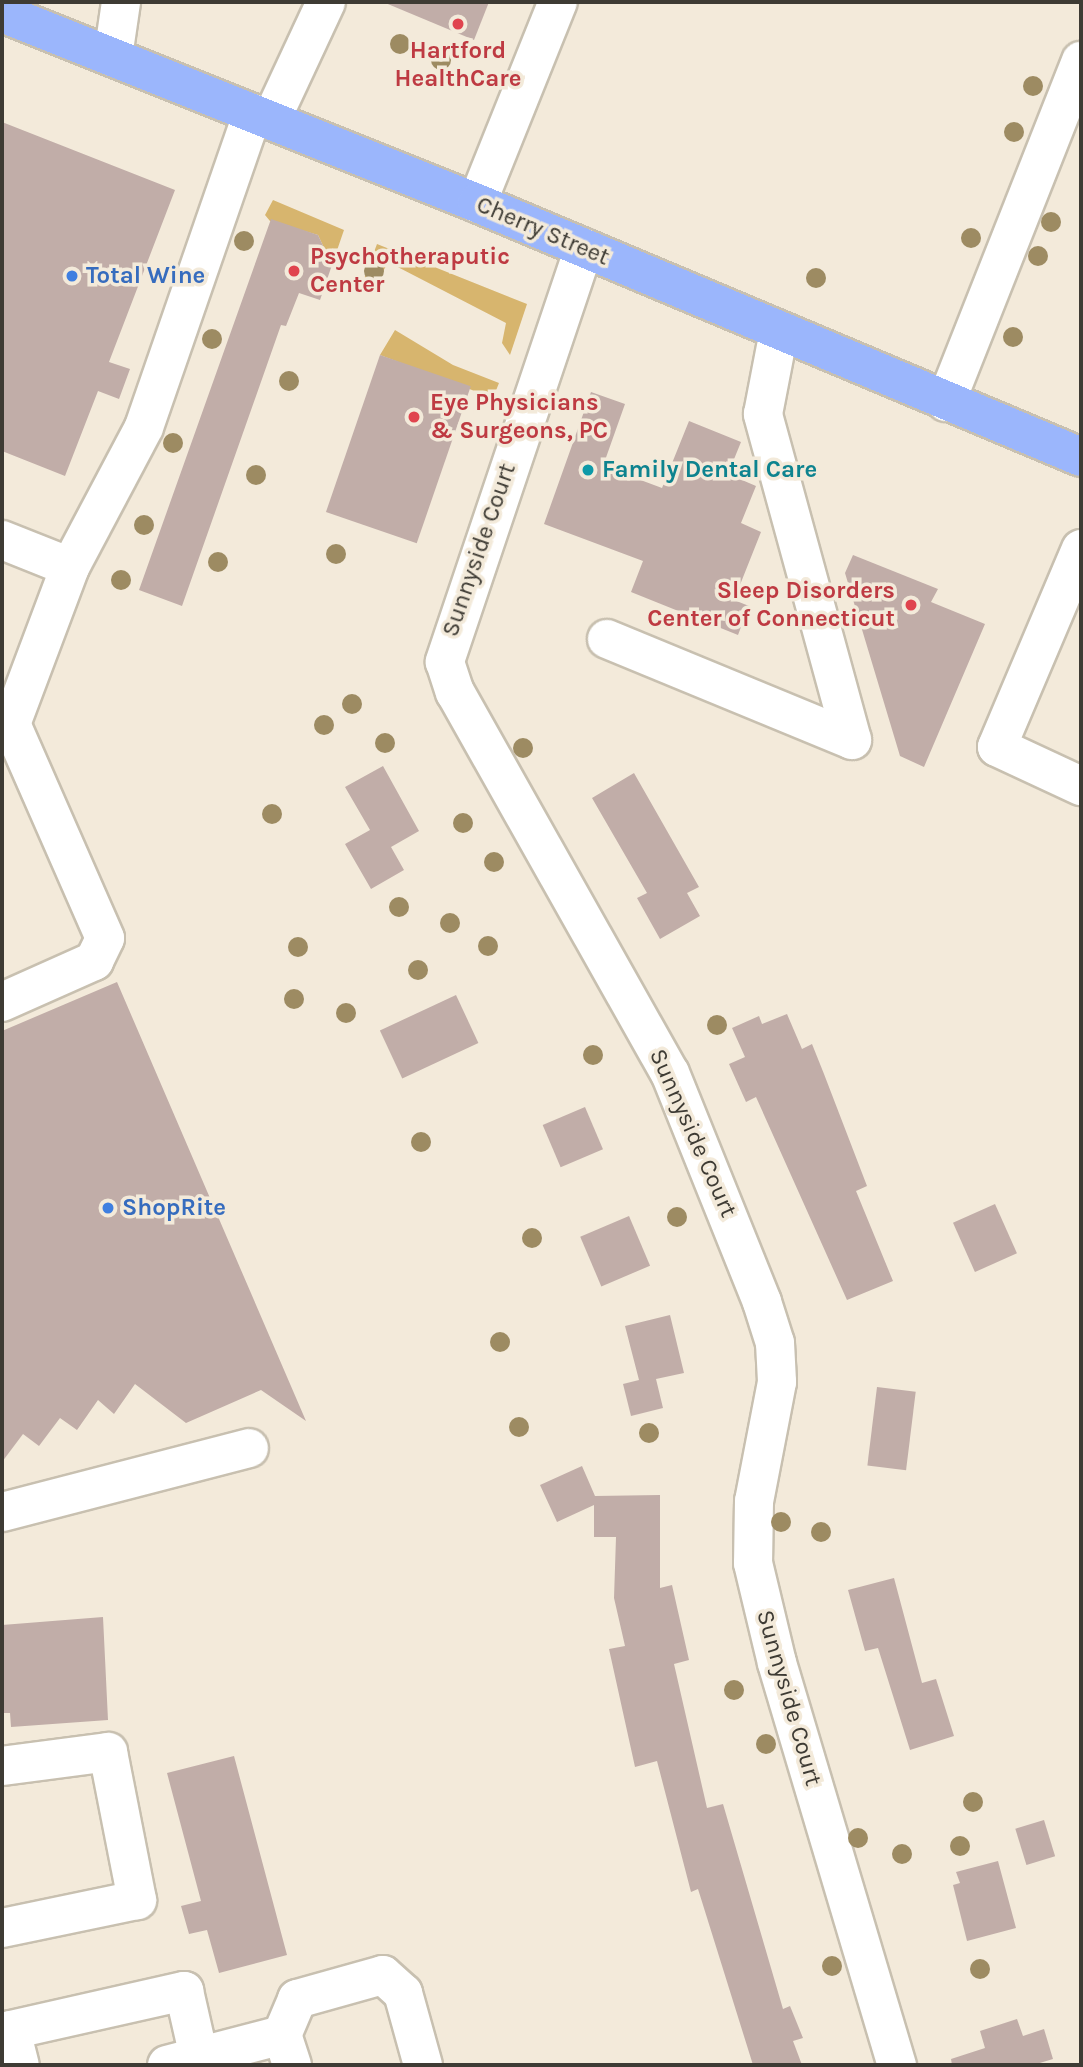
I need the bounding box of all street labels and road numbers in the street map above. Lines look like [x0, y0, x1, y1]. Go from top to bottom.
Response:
street label: Cherry Street [472, 190, 614, 272]
street label: Sunnyside Court [436, 460, 522, 640]
street label: Sunnyside Court [643, 1044, 743, 1222]
street label: Sunnyside Court [750, 1607, 828, 1789]

